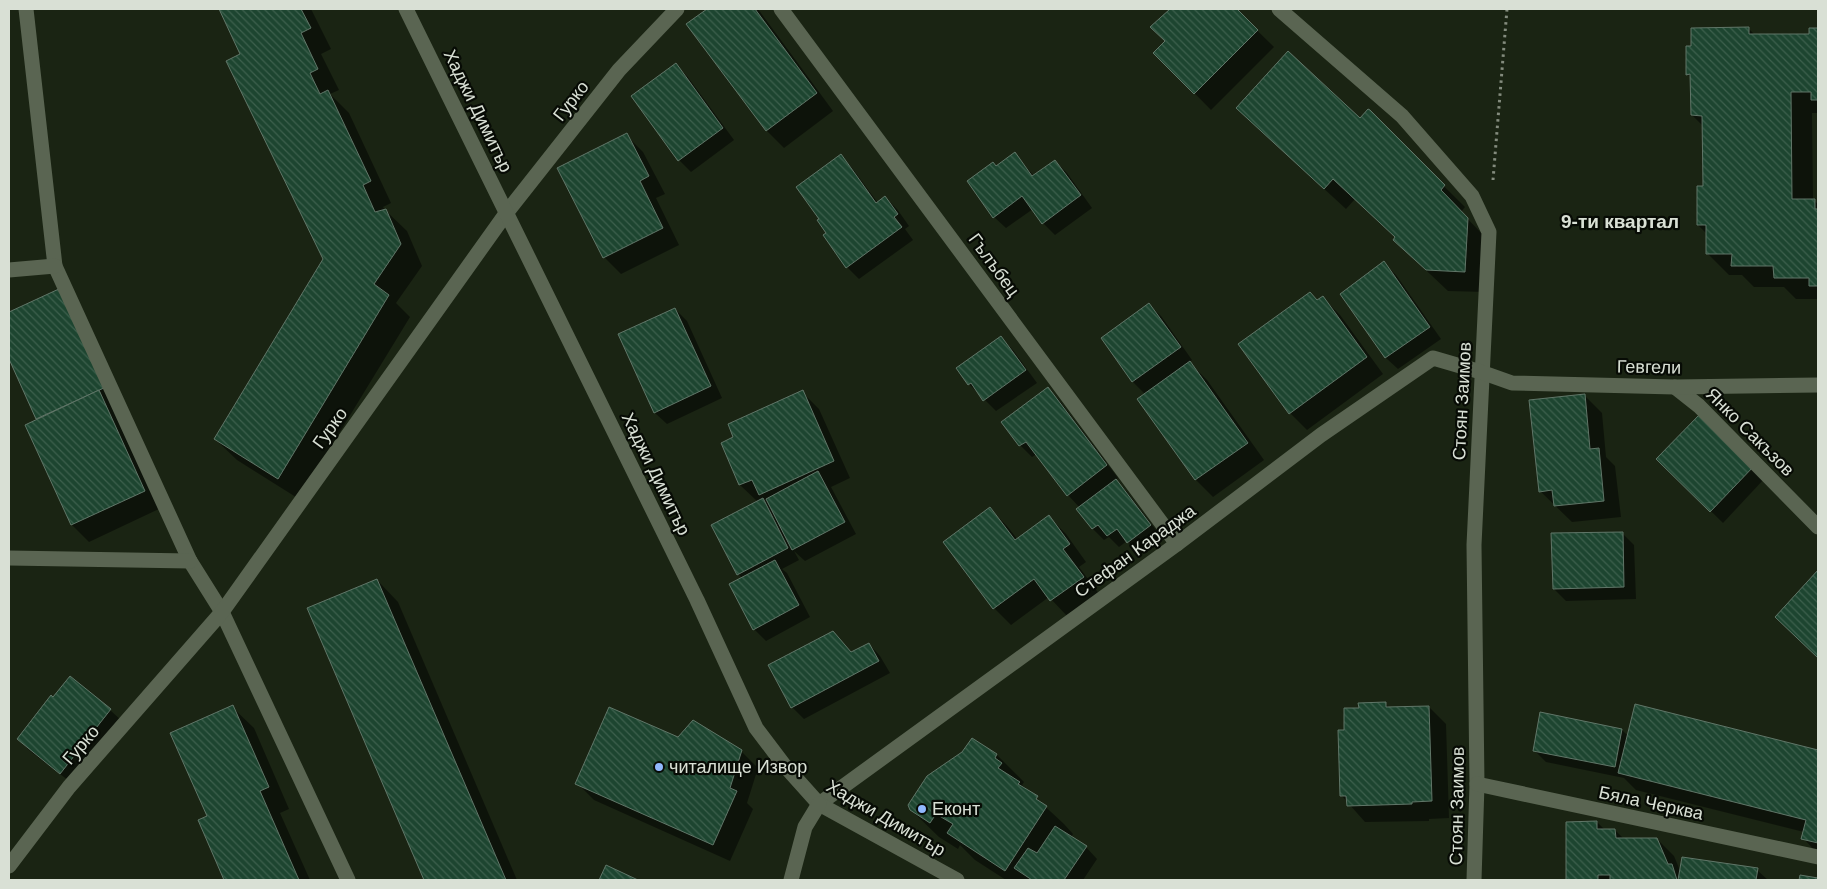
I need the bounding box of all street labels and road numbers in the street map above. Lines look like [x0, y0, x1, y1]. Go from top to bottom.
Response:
street label: Хаджи Димитър [440, 46, 516, 176]
street label: Гурко [549, 77, 593, 125]
street label: Гълъбец [964, 230, 1024, 300]
street label: Стоян Заимов [1449, 341, 1475, 461]
street label: Гевгели [1617, 356, 1681, 378]
street label: Янко Сакъзов [1702, 384, 1798, 480]
street label: Гурко [309, 404, 351, 452]
street label: Хаджи Димитър [618, 409, 694, 539]
street label: Стефан Караджа [1071, 500, 1200, 601]
street label: Гурко [59, 721, 103, 769]
street label: Стоян Заимов [1446, 747, 1468, 865]
street label: Хаджи Димитър [823, 776, 949, 860]
street label: Бяла Черква [1597, 782, 1706, 824]

